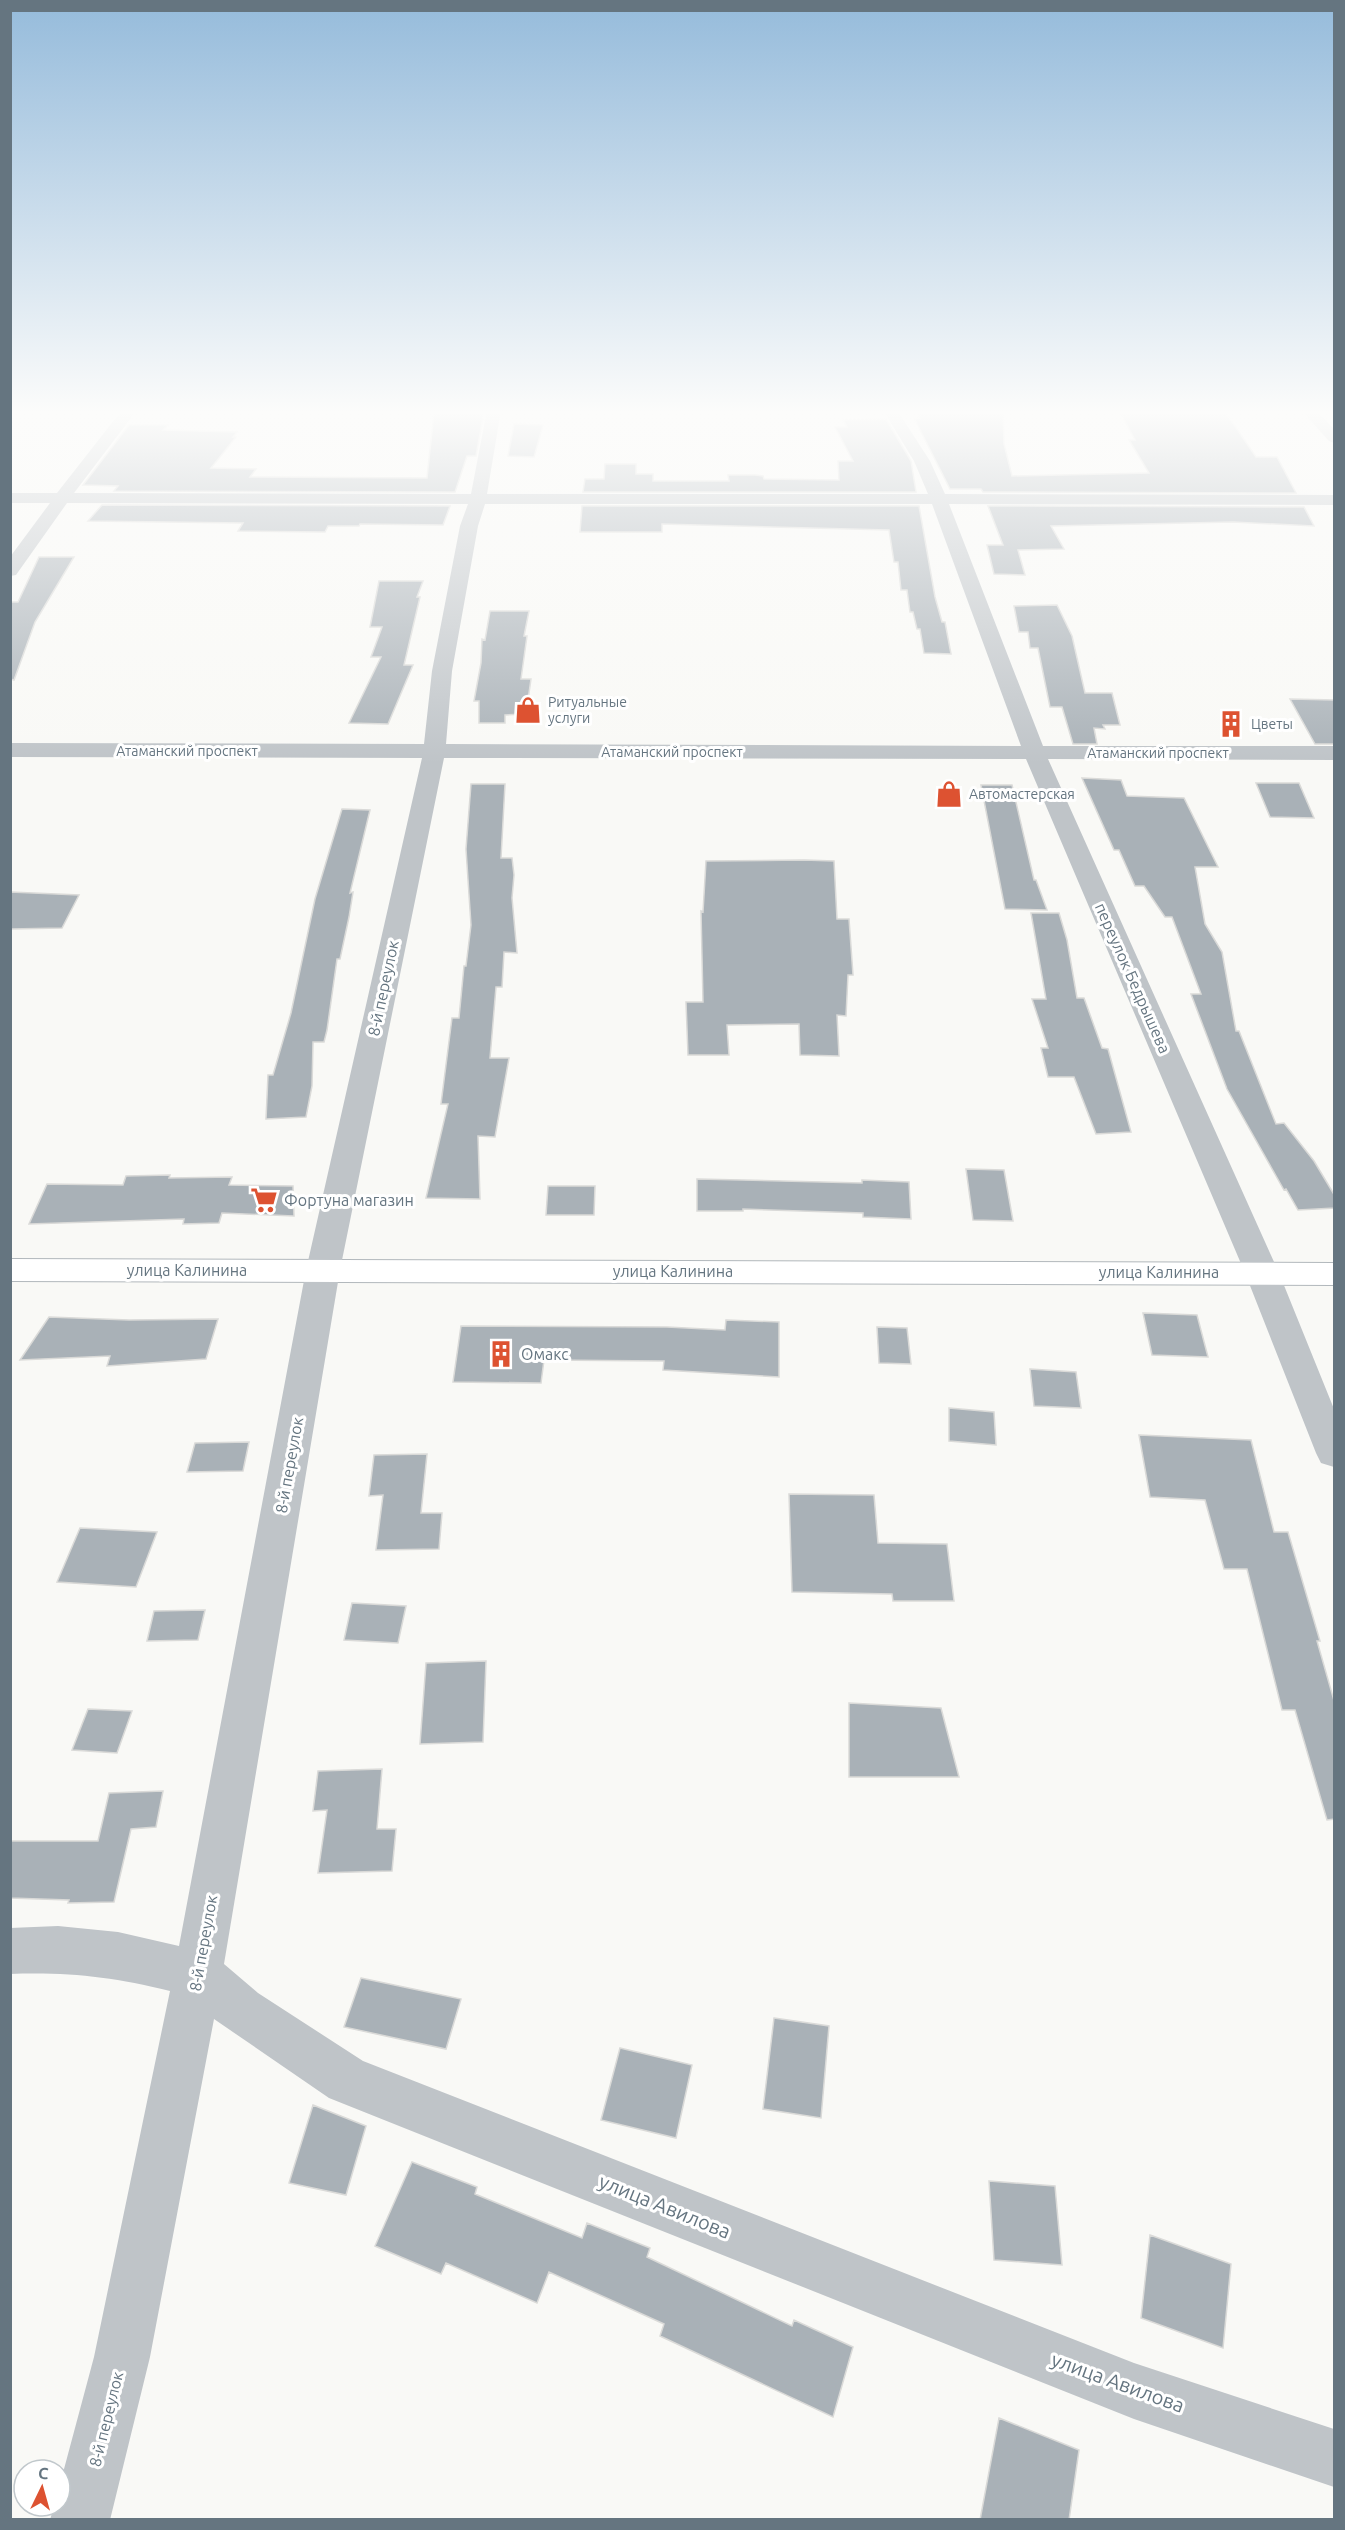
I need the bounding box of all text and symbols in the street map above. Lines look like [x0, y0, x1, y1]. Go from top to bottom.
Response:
place label: Ритуальные услуги [548, 694, 627, 726]
shop icon: Ритуальные услуги [513, 695, 543, 725]
building icon: Цветы [1216, 709, 1246, 739]
place label: Цветы [1251, 716, 1293, 732]
street label: Атаманский проспект [116, 743, 258, 759]
street label: Атаманский проспект [601, 744, 743, 760]
street label: Атаманский проспект [1087, 745, 1229, 761]
shop icon: Автомастерская [934, 779, 964, 809]
place label: Автомастерская [969, 786, 1075, 802]
street label: переулок Бедрышева [1092, 900, 1174, 1056]
street label: 8-й переулок [364, 938, 402, 1038]
supermarket icon: Фортуна магазин [249, 1185, 279, 1215]
place label: Фортуна магазин [284, 1191, 414, 1209]
street label: улица Калинина [127, 1261, 247, 1279]
street label: улица Калинина [613, 1262, 733, 1280]
street label: улица Калинина [1099, 1263, 1219, 1281]
building icon: Омакс [486, 1339, 516, 1369]
place label: Омакс [521, 1345, 569, 1363]
street label: 8-й переулок [272, 1415, 306, 1515]
street label: 8-й переулок [186, 1893, 220, 1993]
street label: улица Авилова [596, 2169, 734, 2243]
street label: улица Авилова [1048, 2347, 1188, 2417]
street label: 8-й переулок [85, 2370, 127, 2468]
north arrow [12, 2458, 72, 2518]
text: С [37, 2464, 49, 2482]

